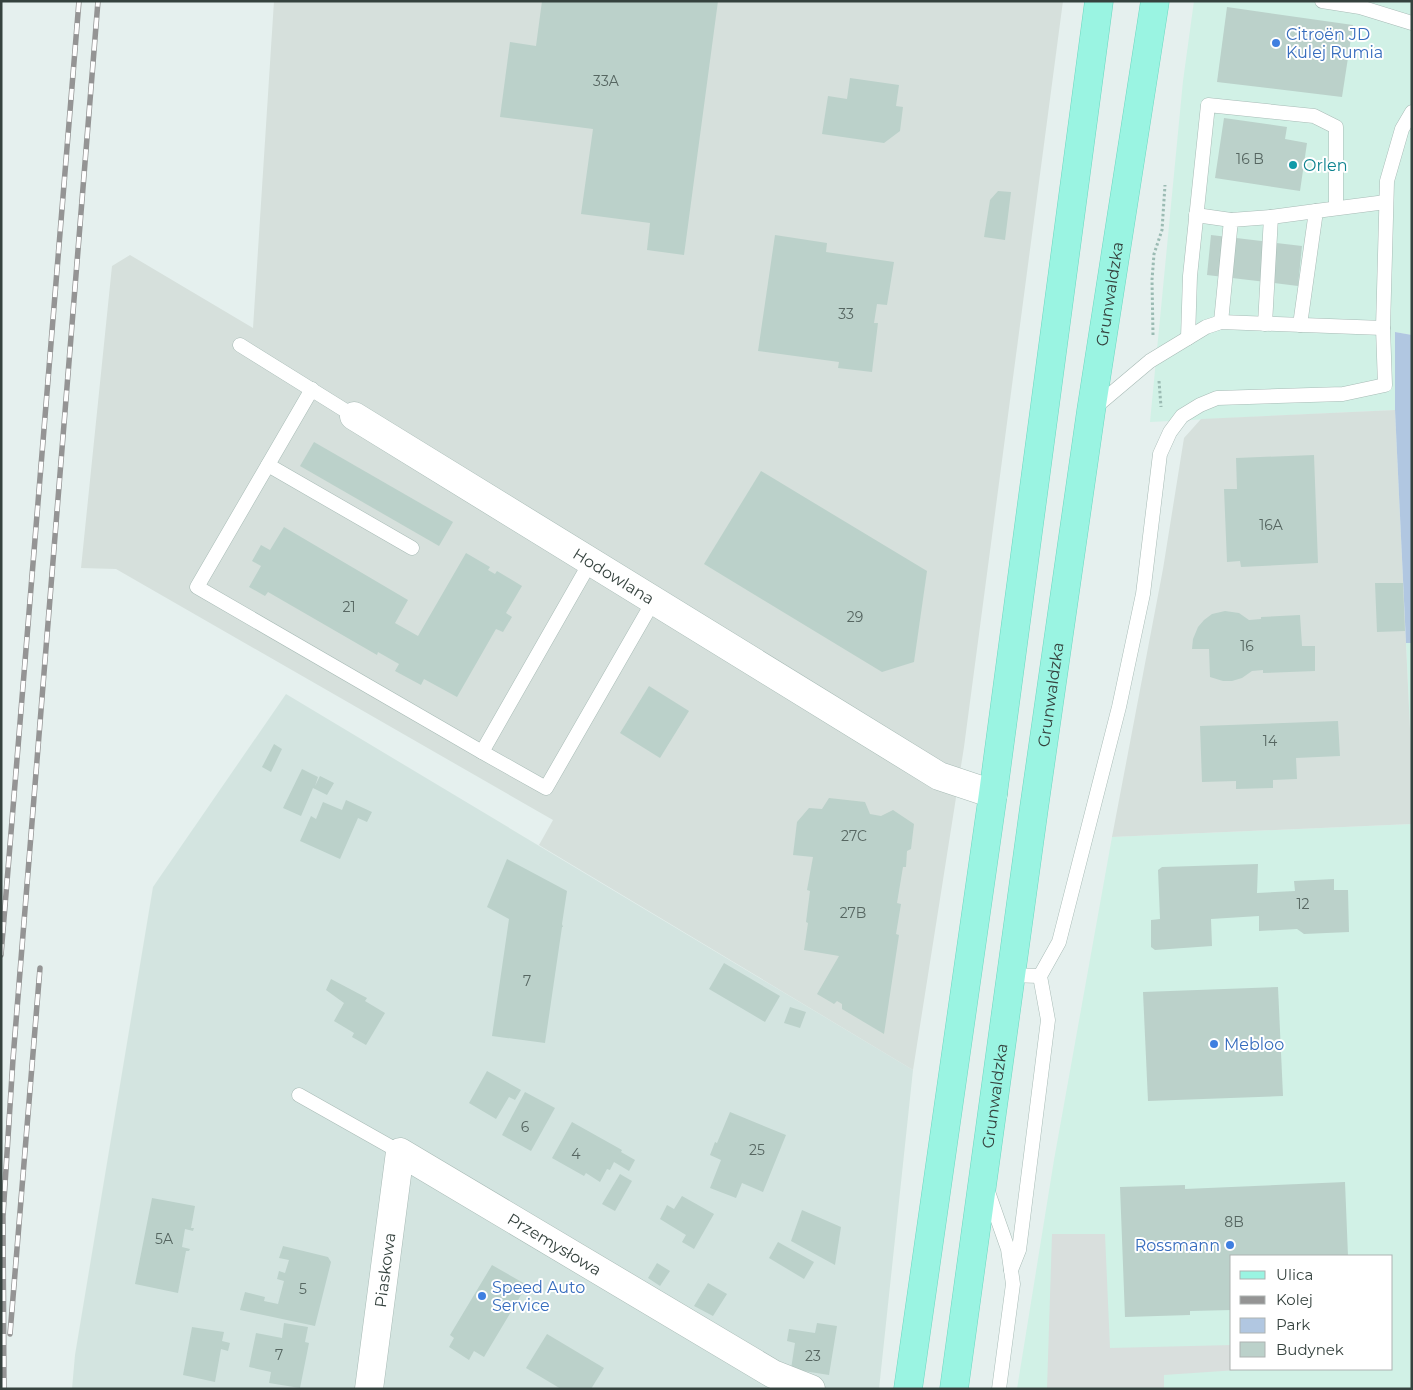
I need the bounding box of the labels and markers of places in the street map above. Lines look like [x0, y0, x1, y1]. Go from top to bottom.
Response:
place label: Citroën JD Kulej Rumia [1286, 25, 1383, 62]
marker: Citroën JD Kulej Rumia [1270, 37, 1282, 49]
place label: Orlen [1303, 156, 1348, 175]
marker: Orlen [1287, 159, 1299, 171]
place label: Mebloo [1224, 1035, 1284, 1054]
marker: Mebloo [1208, 1038, 1220, 1050]
place label: Rossmann [1135, 1236, 1220, 1255]
marker: Rossmann [1224, 1239, 1236, 1251]
place label: Speed Auto Service [492, 1278, 585, 1315]
marker: Speed Auto Service [476, 1290, 488, 1302]

